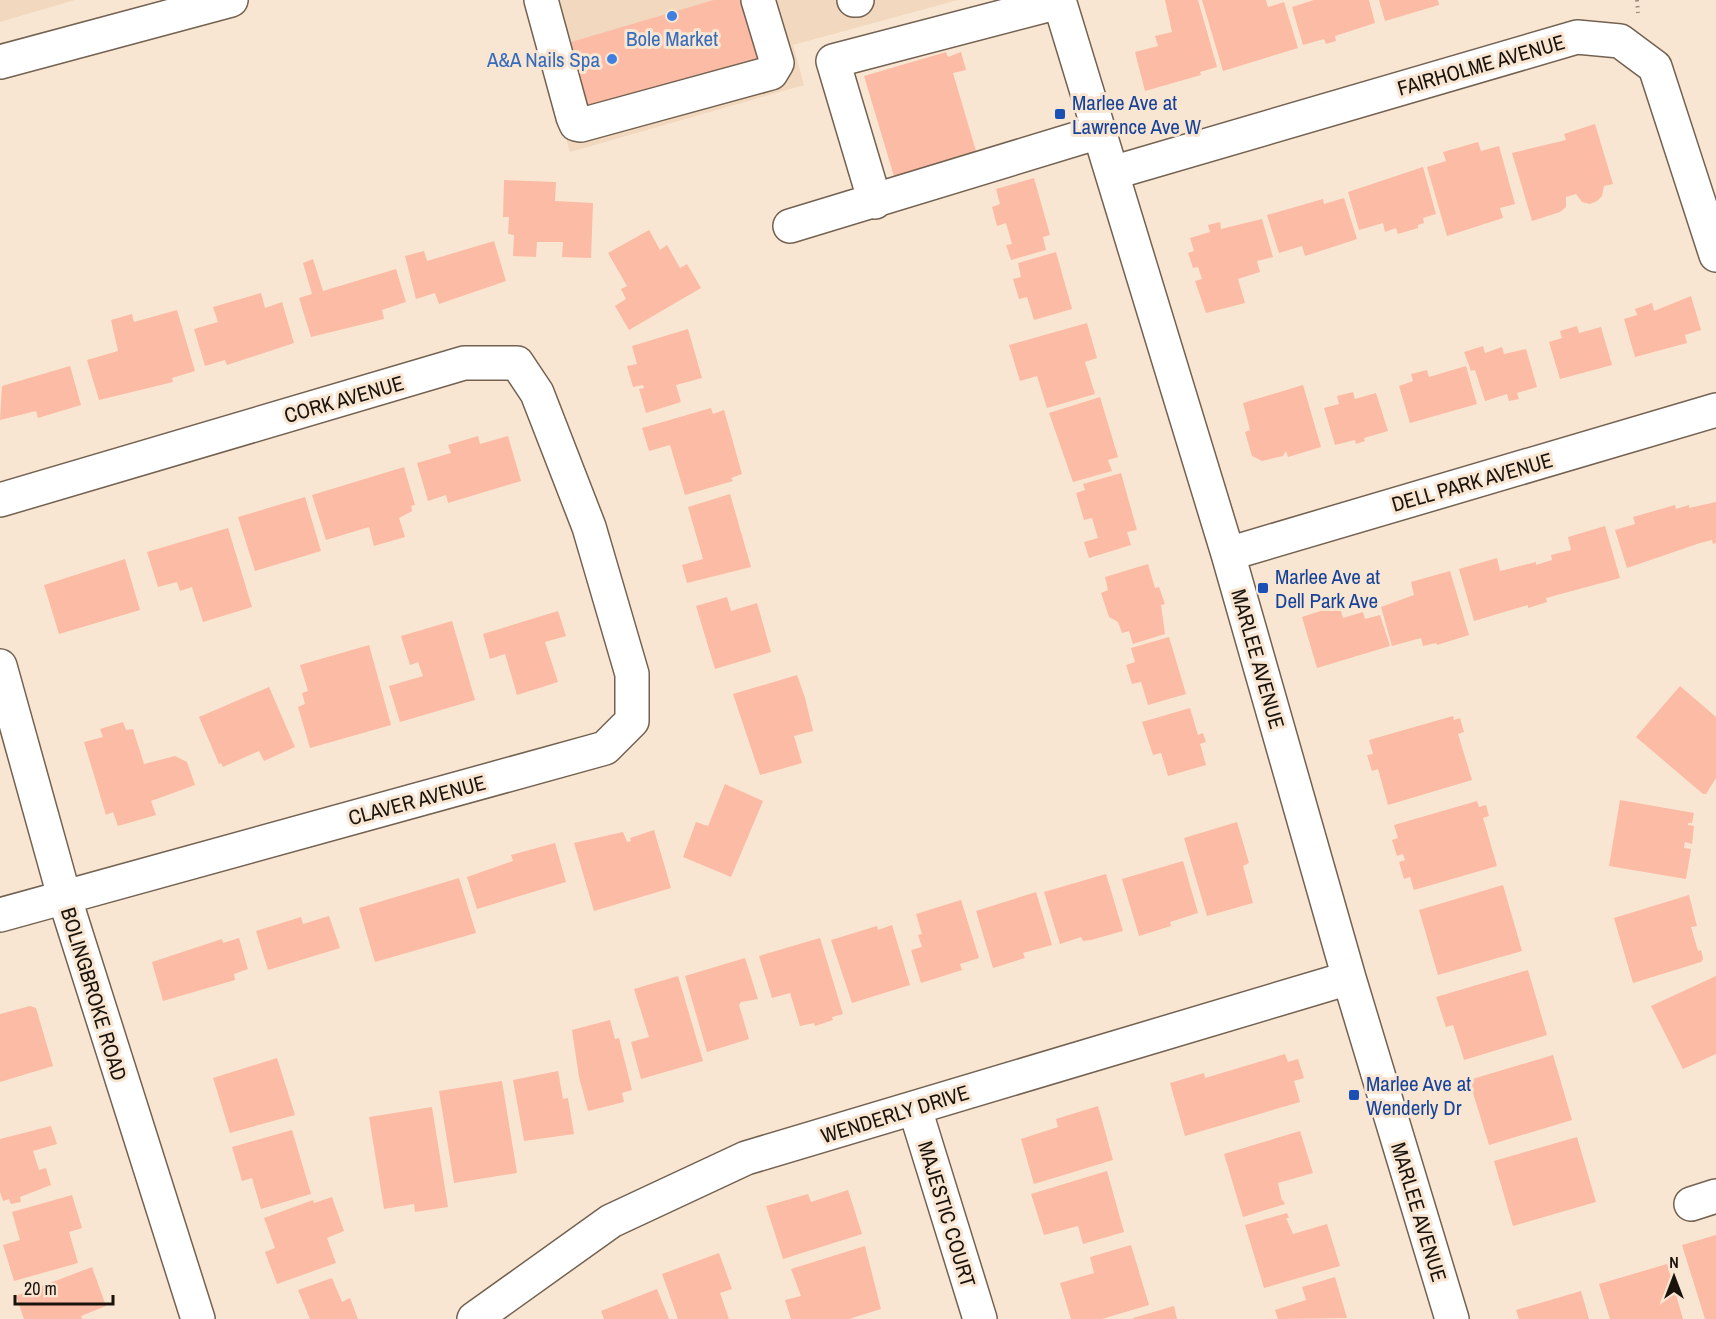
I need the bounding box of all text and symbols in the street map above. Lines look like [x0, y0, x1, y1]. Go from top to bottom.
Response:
marker: Bole Market [665, 9, 679, 23]
place label: Bole Market [626, 24, 718, 53]
street label: FAIRHOLME AVENUE [1394, 27, 1568, 103]
place label: A&A Nails Spa [486, 45, 600, 74]
marker: A&A Nails Spa [605, 52, 619, 66]
place label: Marlee Ave at Lawrence Ave W [1072, 88, 1202, 141]
marker: Marlee Ave at Lawrence Ave W [1053, 107, 1067, 121]
street label: CORK AVENUE [281, 368, 407, 430]
street label: DELL PARK AVENUE [1388, 445, 1556, 519]
place label: Marlee Ave at Dell Park Ave [1275, 562, 1380, 615]
marker: Marlee Ave at Dell Park Ave [1256, 581, 1270, 595]
street label: MARLEE AVENUE [1224, 586, 1292, 732]
street label: CLAVER AVENUE [345, 768, 489, 832]
street label: BOLINGBROKE ROAD [54, 904, 134, 1084]
place label: Marlee Ave at Wenderly Dr [1366, 1069, 1471, 1122]
street label: WENDERLY DRIVE [817, 1078, 973, 1150]
marker: Marlee Ave at Wenderly Dr [1347, 1088, 1361, 1102]
street label: MAJESTIC COURT [911, 1138, 983, 1291]
street label: MARLEE AVENUE [1384, 1139, 1454, 1285]
north arrow [1644, 1247, 1704, 1307]
text: N [1669, 1251, 1679, 1273]
scale bar [15, 1268, 112, 1306]
text: 20 m [24, 1276, 57, 1301]

